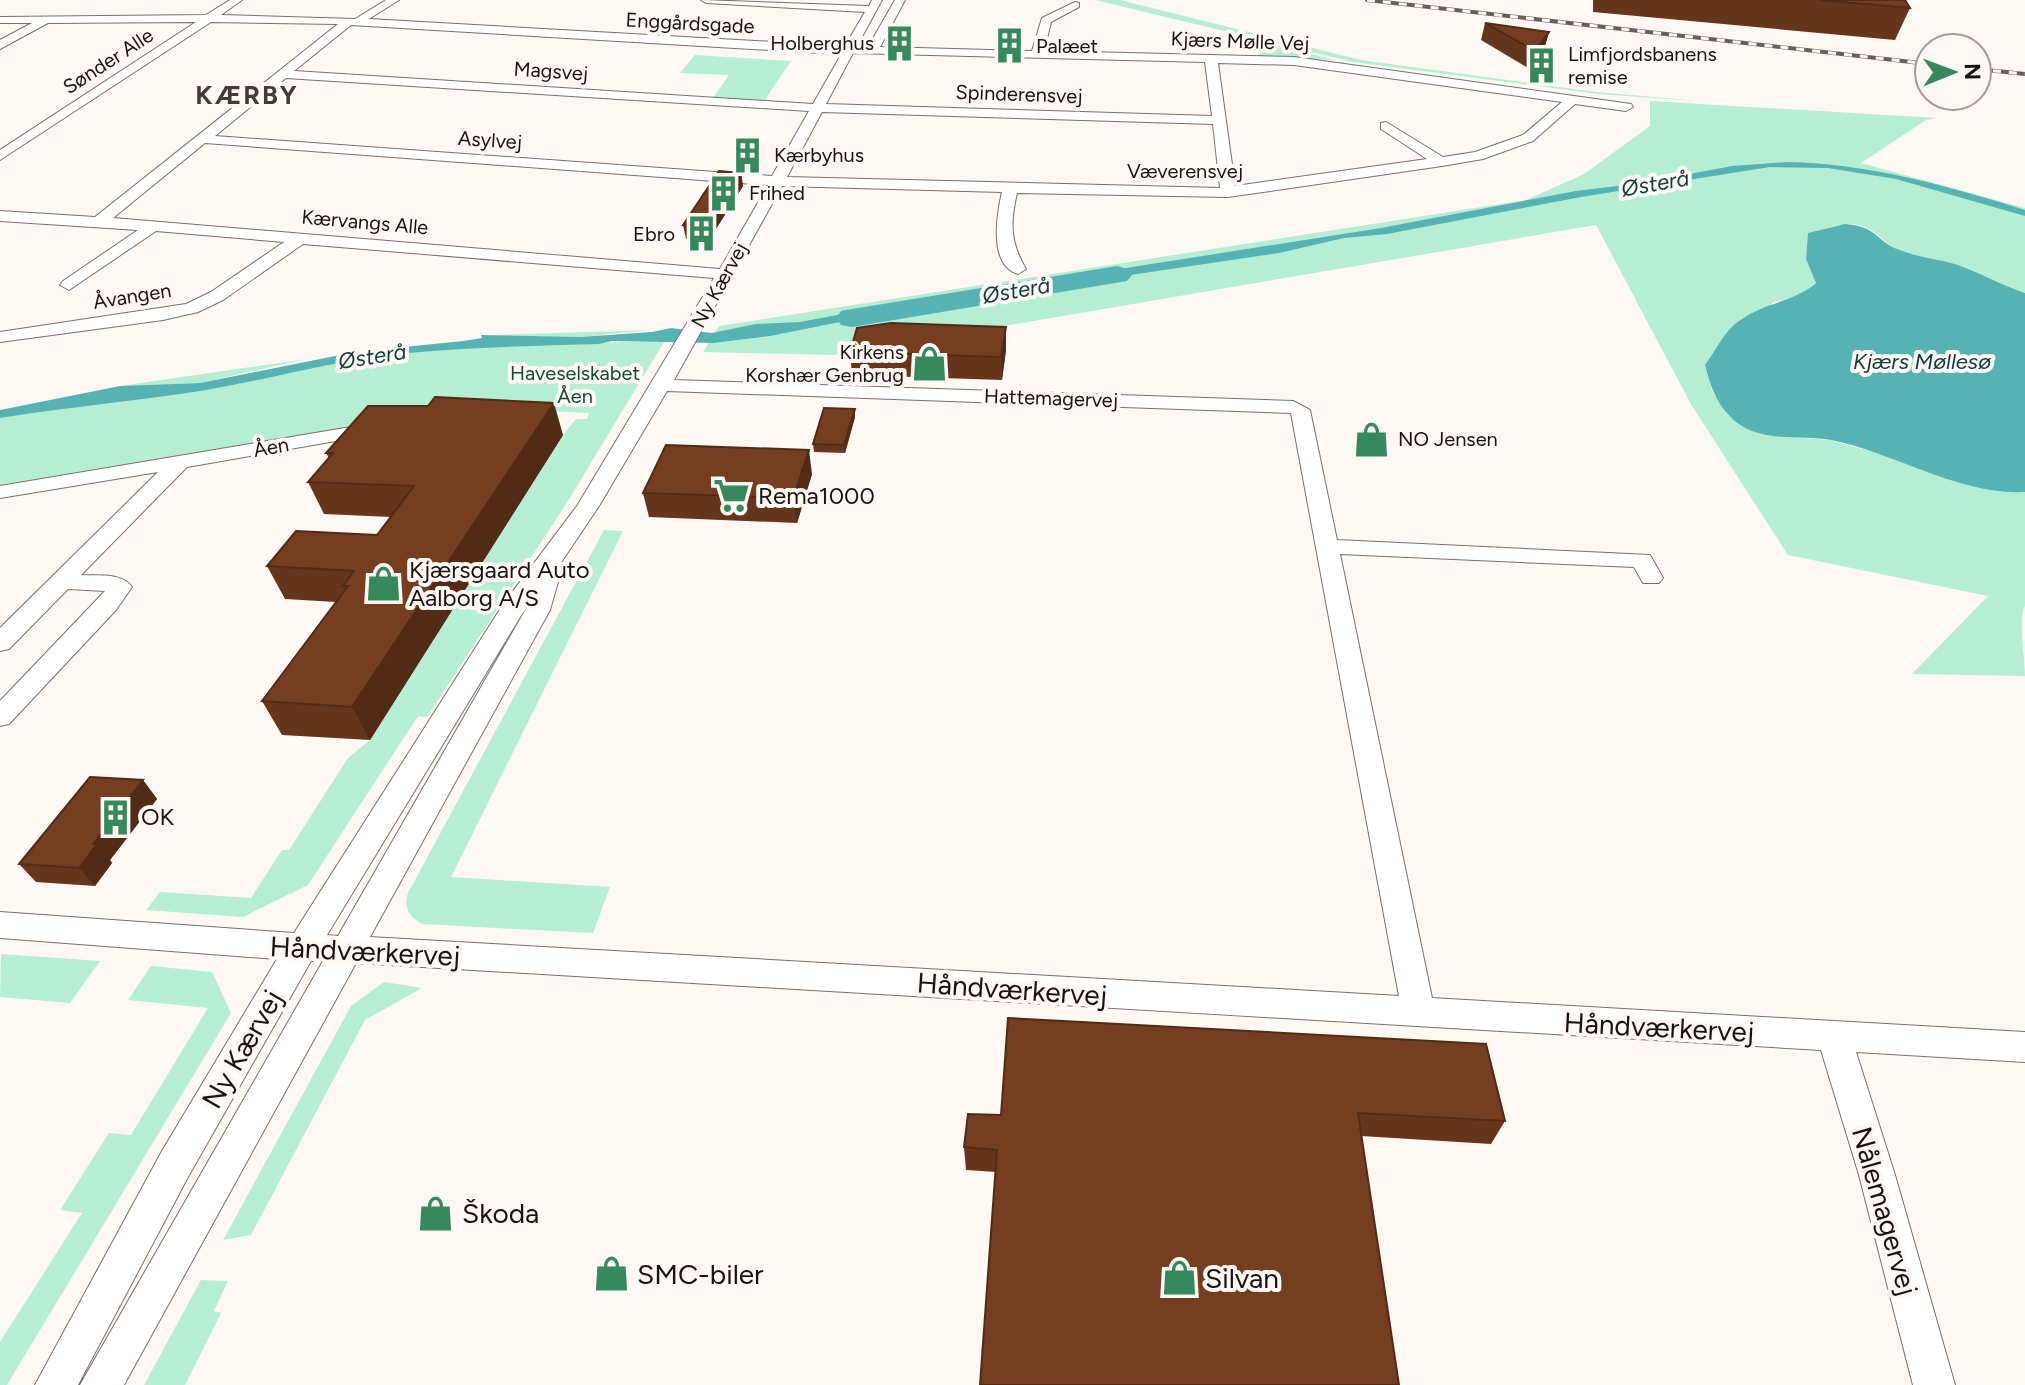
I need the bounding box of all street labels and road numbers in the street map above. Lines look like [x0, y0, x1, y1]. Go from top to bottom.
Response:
street label: Enggårdsgade [625, 8, 755, 38]
street label: Sønder Alle [58, 23, 158, 99]
street label: Kjærs Mølle Vej [1170, 27, 1310, 55]
street label: Magsvej [513, 56, 589, 86]
street label: Spinderensvej [955, 80, 1083, 108]
street label: Asylvej [457, 126, 523, 154]
street label: Væverensvej [1127, 159, 1243, 183]
street label: Kærvangs Alle [301, 205, 429, 240]
street label: Ny Kærvej [686, 238, 752, 332]
street label: Åvangen [91, 278, 173, 314]
street label: Hattemagervej [983, 384, 1119, 412]
street label: Åen [251, 432, 291, 462]
street label: Håndværkervej [269, 929, 461, 973]
street label: Håndværkervej [916, 965, 1108, 1013]
street label: Ny Kærvej [194, 984, 290, 1114]
street label: Håndværkervej [1563, 1005, 1755, 1049]
street label: Nålemagervej [1845, 1123, 1925, 1299]

